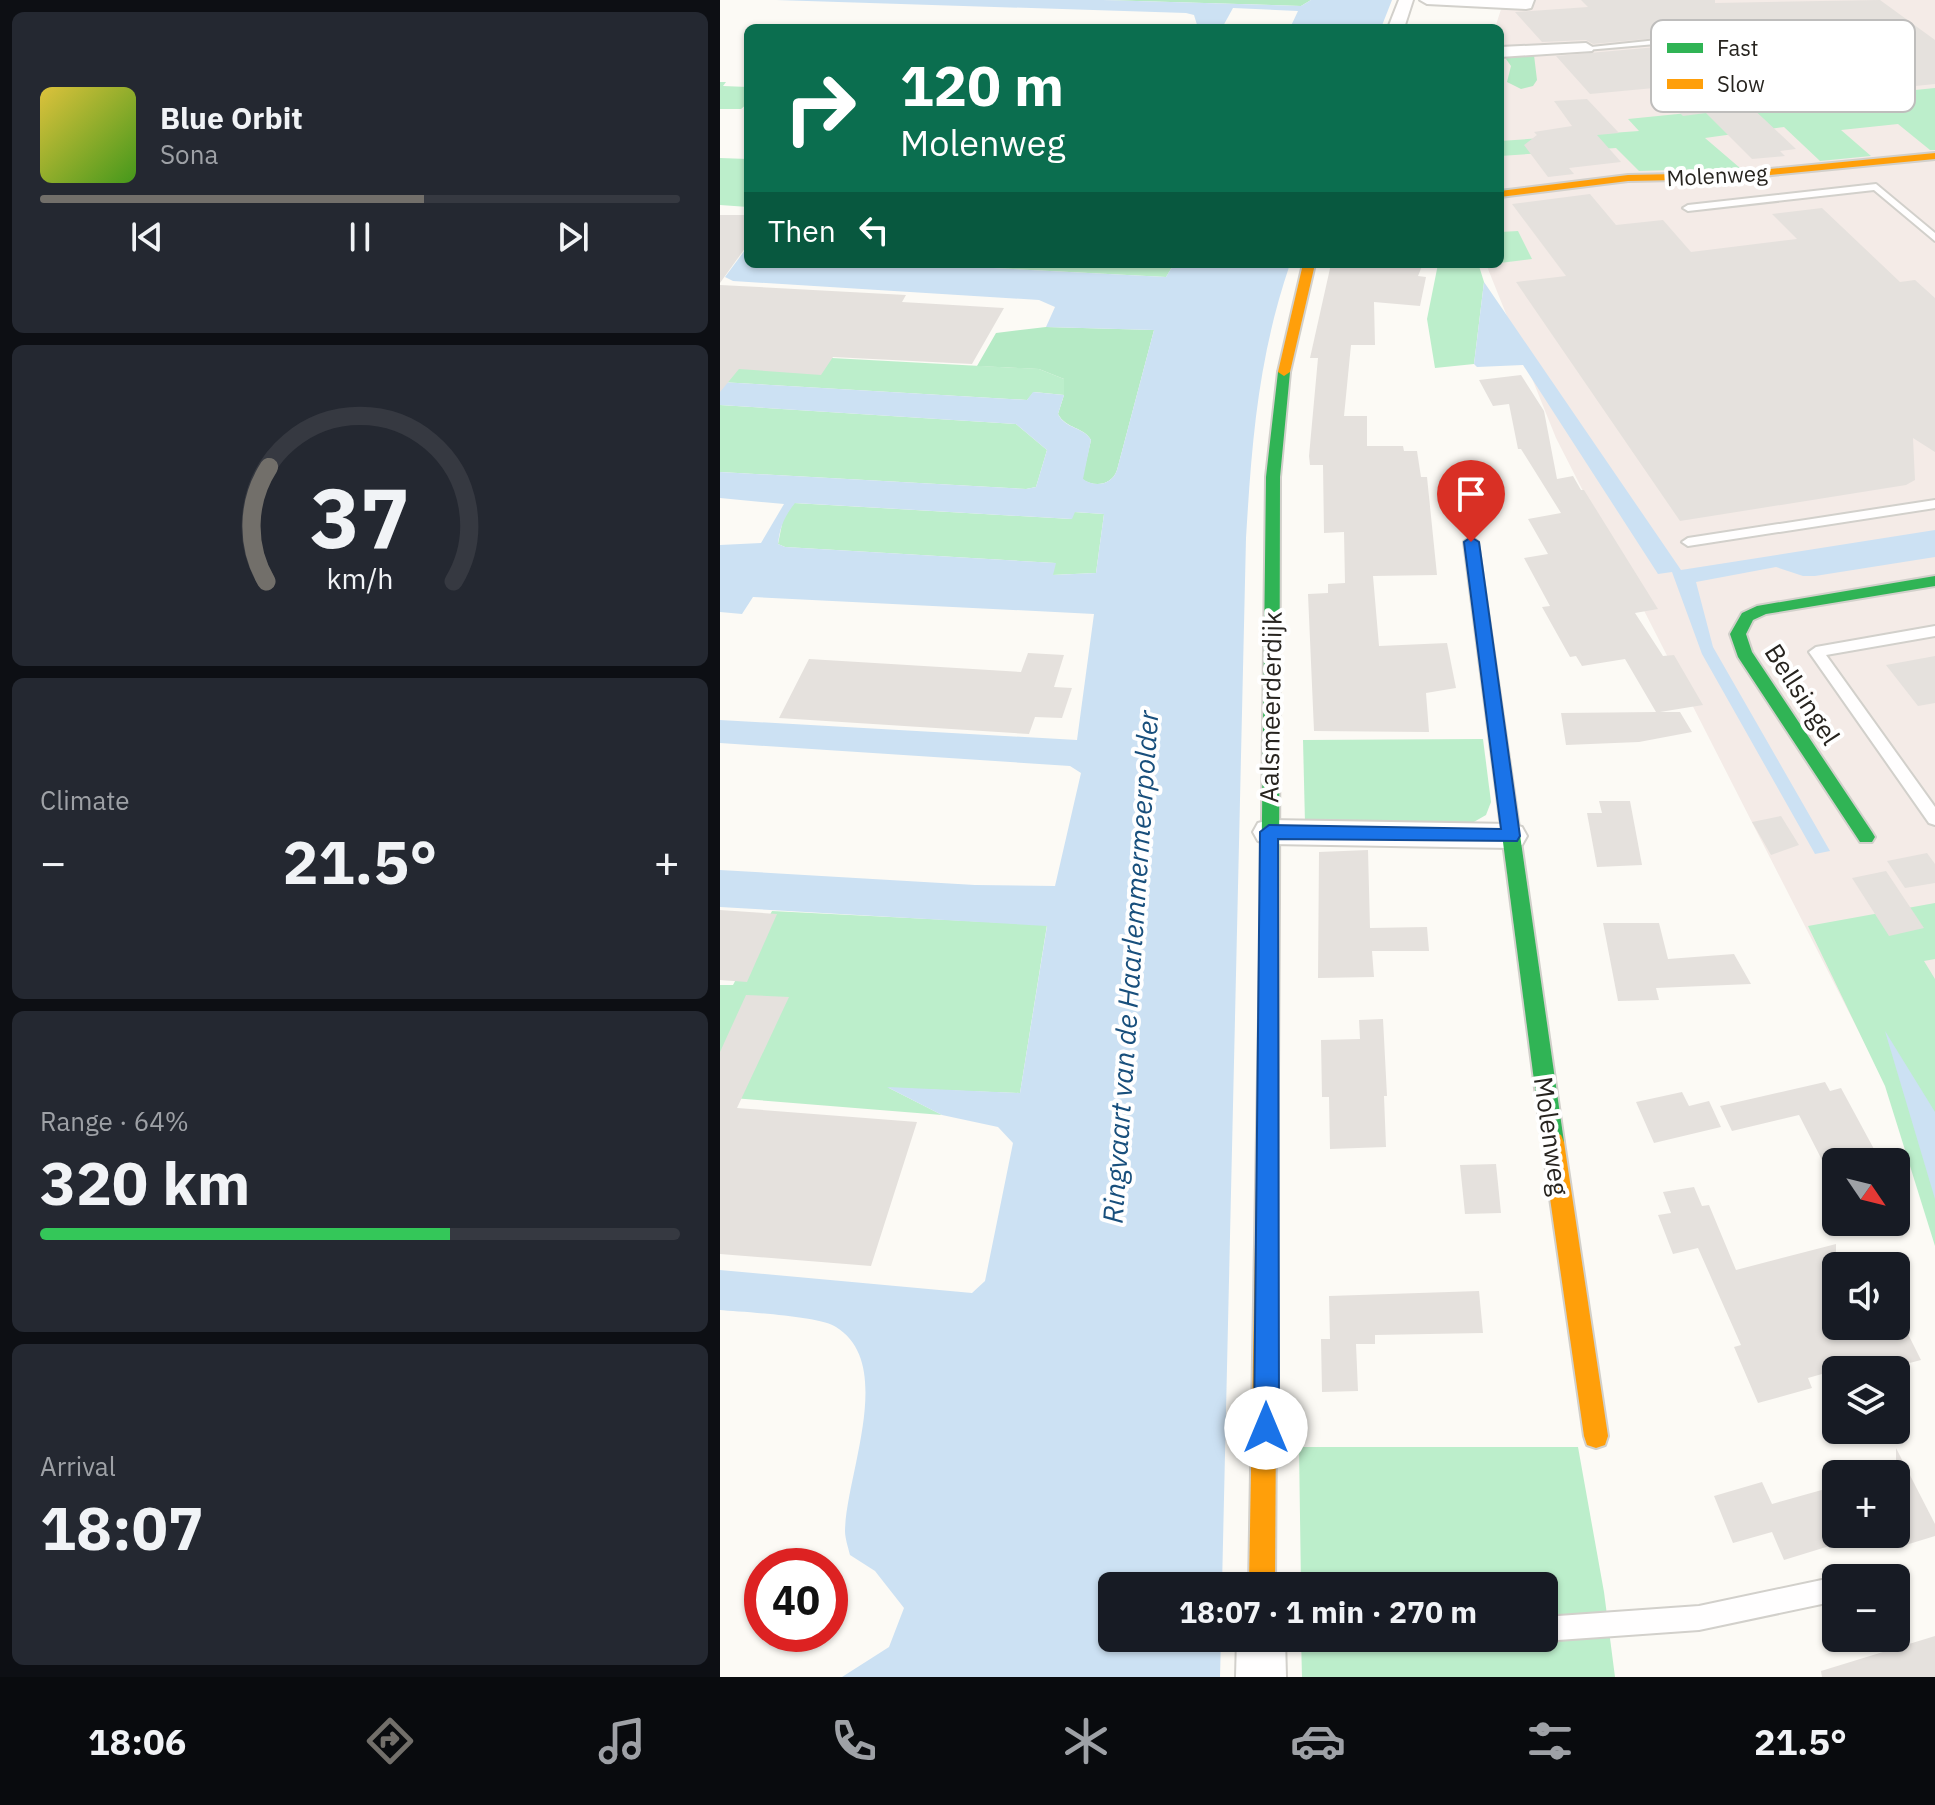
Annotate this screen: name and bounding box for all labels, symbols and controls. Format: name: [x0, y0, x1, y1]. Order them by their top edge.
legend: [1651, 20, 1915, 112]
text: Fast: [1717, 33, 1758, 62]
text: 120 m: [900, 49, 1064, 121]
icon: right: [768, 56, 872, 160]
text: Slow: [1717, 69, 1765, 98]
text: Blue Orbit: [160, 98, 303, 137]
text: Molenweg: [900, 119, 1065, 166]
text: Sona: [160, 137, 218, 171]
street label: Molenweg: [1666, 158, 1769, 192]
icon: left: [852, 208, 896, 252]
text: Then: [768, 211, 836, 250]
icon: previous: [125, 215, 169, 259]
icon: pause: [338, 215, 382, 259]
icon: next: [551, 215, 595, 259]
pin: [1437, 460, 1505, 542]
text: 37: [310, 462, 410, 570]
icon: arrive: [1449, 472, 1493, 516]
text: km/h: [326, 560, 394, 597]
street label: Aalsmeerderdijk: [1251, 611, 1289, 803]
street label: Bellsingel: [1758, 637, 1848, 751]
water label: Ringvaart van de Haarlemmermeerpolder: [1094, 709, 1166, 1225]
text: Climate: [40, 783, 130, 817]
text: 21.5°: [283, 822, 437, 901]
text: −: [40, 833, 66, 890]
text: +: [654, 833, 680, 890]
street label: Molenweg: [1527, 1074, 1577, 1198]
text: Range · 64%: [40, 1104, 189, 1138]
text: 320 km: [40, 1143, 250, 1222]
north arrow: [1822, 1148, 1910, 1236]
map controls: [1822, 1148, 1910, 1652]
button: sound: [1822, 1252, 1910, 1340]
button: layers: [1822, 1356, 1910, 1444]
position arrow: [1224, 1386, 1308, 1470]
text: Arrival: [40, 1449, 116, 1483]
button: +: [1822, 1460, 1910, 1548]
text: 18:07: [40, 1488, 204, 1567]
speed limit sign: 40: [744, 1548, 848, 1652]
button: −: [1822, 1564, 1910, 1652]
text: 18:07 · 1 min · 270 m: [1179, 1592, 1477, 1631]
icon: directions: [362, 1713, 418, 1769]
icon: music: [594, 1713, 650, 1769]
icon: phone: [826, 1713, 882, 1769]
icon: climate: [1058, 1713, 1114, 1769]
icon: car: [1290, 1713, 1346, 1769]
icon: filters: [1522, 1713, 1578, 1769]
text: 18:06: [88, 1718, 186, 1765]
text: 21.5°: [1754, 1718, 1847, 1765]

